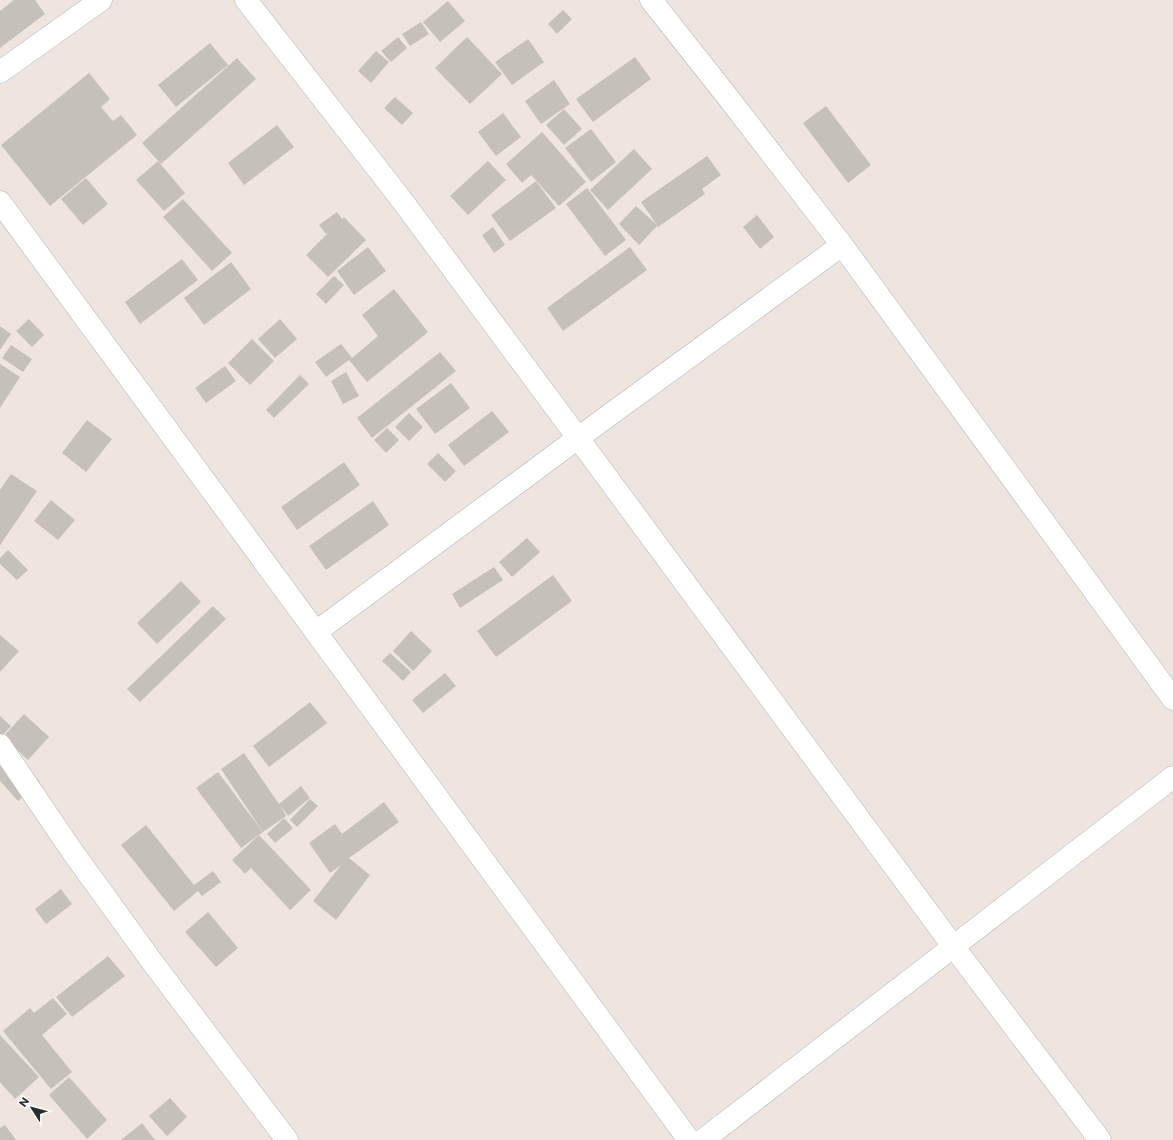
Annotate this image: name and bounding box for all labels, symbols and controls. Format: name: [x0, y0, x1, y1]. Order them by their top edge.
north arrow: [12, 1088, 52, 1128]
text: N: [16, 1094, 32, 1110]

